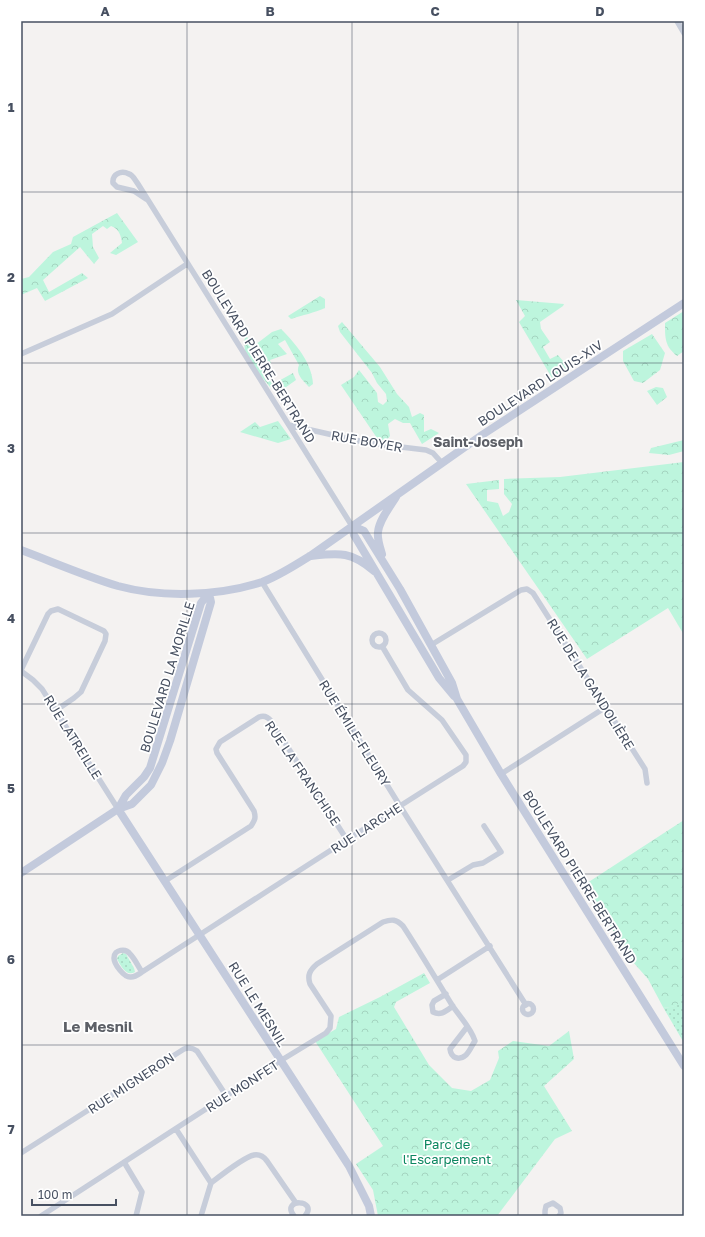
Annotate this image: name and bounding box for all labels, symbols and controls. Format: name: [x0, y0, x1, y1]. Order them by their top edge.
text: A: [100, 3, 110, 19]
text: B: [265, 3, 275, 19]
text: C: [430, 3, 440, 19]
text: D: [595, 3, 605, 19]
text: 1: [8, 99, 15, 115]
street label: BOULEVARD PIERRE-BERTRAND: [199, 266, 319, 446]
text: 2: [7, 269, 15, 285]
street label: BOULEVARD LOUIS-XIV: [475, 337, 606, 429]
street label: RUE BOYER: [330, 427, 404, 455]
district label: Saint-Joseph: [433, 433, 523, 450]
text: 3: [7, 440, 15, 456]
street label: BOULEVARD LA MORILLE: [136, 600, 198, 754]
text: 4: [7, 610, 15, 626]
street label: RUE DE LA GANDOLIÈRE: [544, 615, 638, 753]
street label: RUE ÉMILE-FLEURY: [316, 677, 395, 790]
street label: RUE LATREILLE: [41, 692, 105, 782]
street label: RUE LA FRANCHISE: [262, 717, 344, 829]
text: 5: [7, 780, 15, 796]
street label: BOULEVARD PIERRE-BERTRAND: [520, 787, 640, 967]
street label: RUE LARCHE: [328, 799, 405, 857]
text: 6: [7, 951, 15, 967]
street label: RUE LE MESNIL: [226, 959, 291, 1050]
district label: Le Mesnil: [63, 1017, 133, 1035]
street label: RUE MIGNERON: [85, 1049, 177, 1117]
street label: RUE MONFET: [202, 1056, 282, 1116]
text: 7: [7, 1121, 15, 1137]
park label: Parc de l'Escarpement: [403, 1136, 491, 1167]
scale bar: [32, 1181, 116, 1207]
text: 100 m: [38, 1187, 72, 1202]

